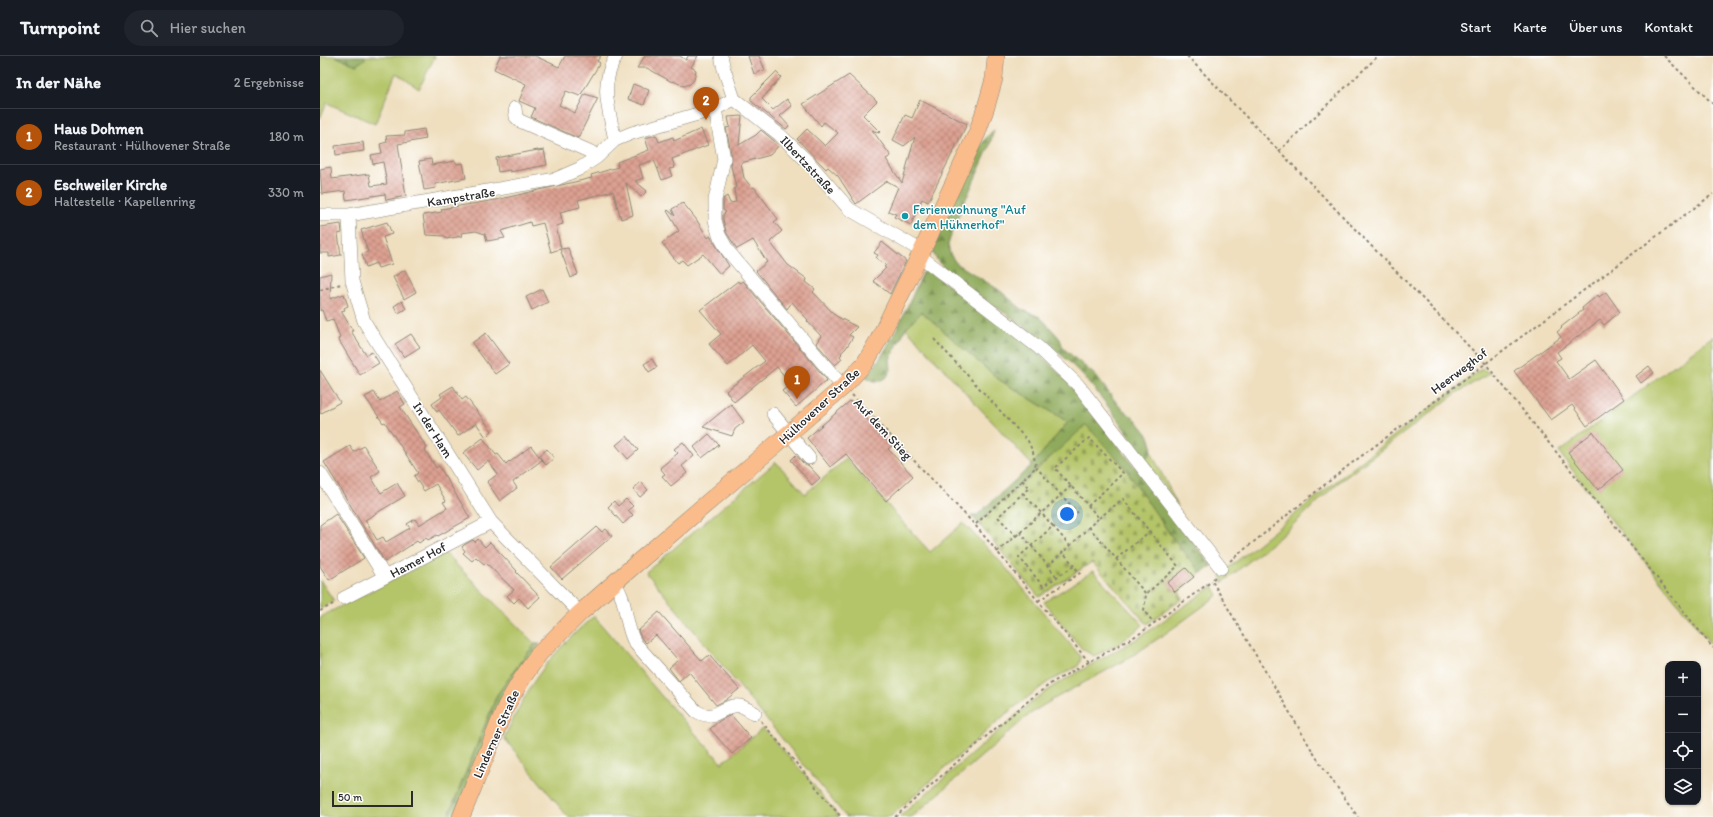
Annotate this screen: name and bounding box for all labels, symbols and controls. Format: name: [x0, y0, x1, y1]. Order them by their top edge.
search box: [124, 10, 404, 46]
text: Turnpoint: [20, 16, 100, 39]
icon: search: [138, 17, 160, 39]
text: Hier suchen: [170, 19, 246, 37]
text: Start: [1460, 19, 1491, 36]
text: Karte: [1513, 19, 1547, 36]
text: Über uns: [1569, 19, 1622, 36]
text: Kontakt: [1644, 19, 1693, 36]
text: In der Nähe: [16, 72, 101, 92]
text: 2 Ergebnisse: [234, 75, 304, 90]
pin: 2: [693, 87, 719, 120]
text: Haus Dohmen: [54, 120, 143, 138]
text: 1: [26, 129, 32, 144]
text: 180 m: [269, 129, 304, 144]
street label: Ilbertzstraße: [777, 133, 839, 197]
text: Restaurant · Hülhovener Straße: [54, 138, 230, 153]
text: Eschweiler Kirche: [54, 176, 167, 194]
street label: Kampstraße: [426, 184, 496, 210]
text: 2: [26, 185, 32, 200]
text: 330 m: [268, 185, 304, 200]
text: Haltestelle · Kapellenring: [54, 194, 195, 209]
place label: Ferienwohnung "Auf dem Hühnerhof": [913, 202, 1026, 232]
marker: Ferienwohnung "Auf dem Hühnerhof": [900, 211, 910, 221]
street label: Heerweghof: [1428, 345, 1490, 397]
street label: Hülhovener Straße: [775, 365, 863, 447]
pin: 1: [784, 366, 810, 399]
street label: Auf dem Stieg: [851, 395, 916, 463]
street label: In der Ham: [410, 399, 456, 461]
your location: [1057, 504, 1077, 524]
street label: Hamer Hof: [387, 539, 449, 581]
map controls: [1665, 661, 1701, 805]
button: +: [1665, 661, 1701, 697]
street label: Linderner Straße: [470, 687, 522, 781]
button: −: [1665, 697, 1701, 733]
button: locate: [1665, 733, 1701, 769]
button: layers: [1665, 769, 1701, 805]
scale bar: [332, 789, 413, 808]
text: 50 m: [338, 791, 362, 804]

